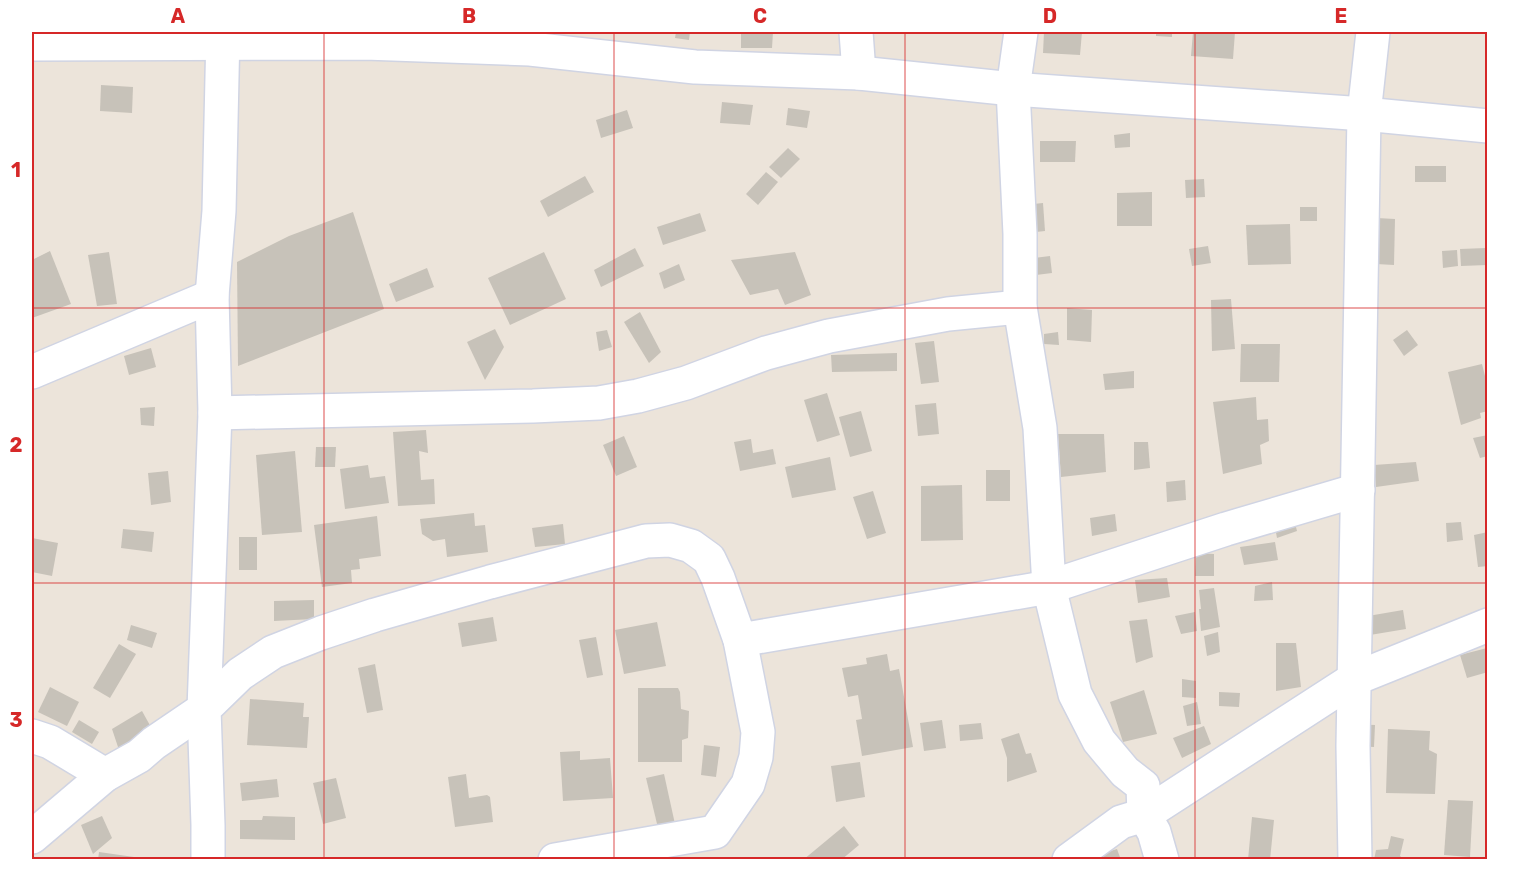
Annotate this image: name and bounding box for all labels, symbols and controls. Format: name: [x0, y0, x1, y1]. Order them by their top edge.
text: A: [171, 4, 186, 28]
text: B: [462, 4, 476, 28]
text: C: [753, 4, 767, 28]
text: D: [1043, 4, 1057, 28]
text: E: [1335, 4, 1347, 28]
text: 1: [11, 158, 21, 182]
text: 2: [10, 433, 23, 457]
text: 3: [9, 708, 23, 732]

